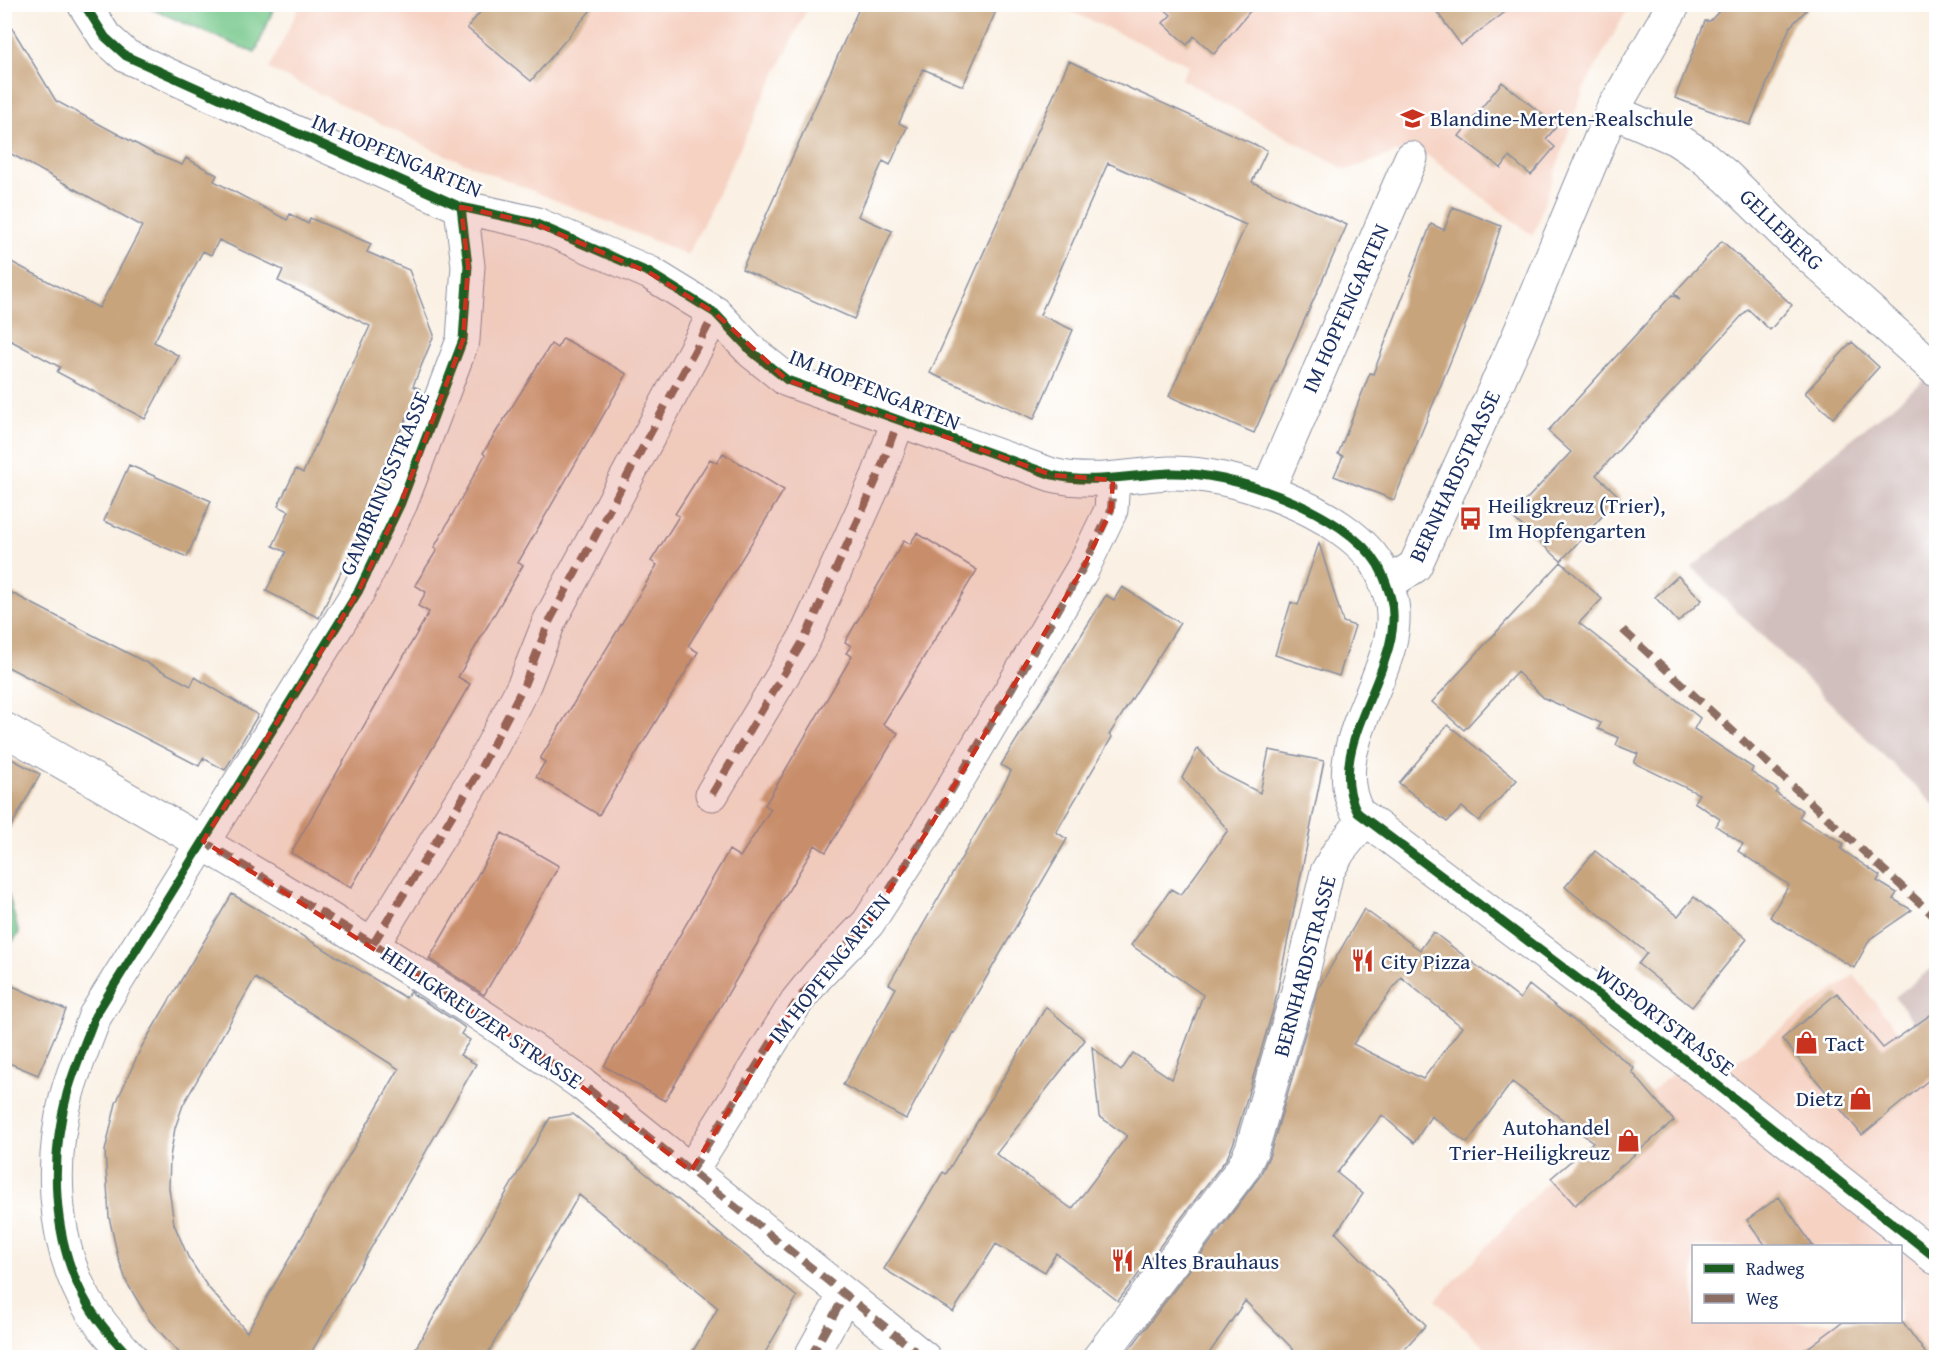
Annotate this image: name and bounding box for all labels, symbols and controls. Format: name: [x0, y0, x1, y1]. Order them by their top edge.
place label: Blandine-Merten-Realschule: [1430, 102, 1693, 134]
street label: IM HOPFENGARTEN: [307, 105, 487, 205]
school or university icon: Blandine-Merten-Realschule: [1399, 105, 1425, 131]
street label: GELLEBERG: [1733, 181, 1831, 277]
street label: IM HOPFENGARTEN: [1293, 218, 1397, 398]
street label: IM HOPFENGARTEN: [785, 340, 965, 438]
street label: BERNHARDSTRASSE: [1400, 385, 1508, 567]
street label: GAMBRINUSSTRASSE: [331, 386, 437, 580]
place label: Heiligkreuz (Trier), Im Hopfengarten: [1488, 489, 1665, 546]
bus stop icon: Heiligkreuz (Trier), Im Hopfengarten: [1457, 505, 1483, 531]
street label: BERNHARDSTRASSE: [1264, 872, 1344, 1060]
street label: IM HOPFENGARTEN: [760, 886, 898, 1050]
street label: HEILIGKREUZER STRASSE: [375, 938, 589, 1096]
place label: City Pizza: [1381, 945, 1471, 977]
restaurant icon: City Pizza: [1350, 948, 1376, 974]
street label: WISPORTSTRASSE: [1588, 957, 1742, 1083]
place label: Tact: [1825, 1027, 1865, 1059]
shop icon: Tact: [1794, 1030, 1820, 1056]
place label: Dietz: [1796, 1082, 1843, 1114]
shop icon: Dietz: [1848, 1085, 1874, 1111]
place label: Autohandel Trier-Heiligkreuz: [1449, 1111, 1610, 1168]
shop icon: Autohandel Trier-Heiligkreuz: [1615, 1127, 1641, 1153]
place label: Altes Brauhaus: [1141, 1245, 1279, 1277]
legend: [1692, 1245, 1902, 1323]
restaurant icon: Altes Brauhaus: [1110, 1248, 1136, 1274]
text: Radweg: [1746, 1255, 1804, 1282]
text: Weg: [1746, 1285, 1778, 1312]

